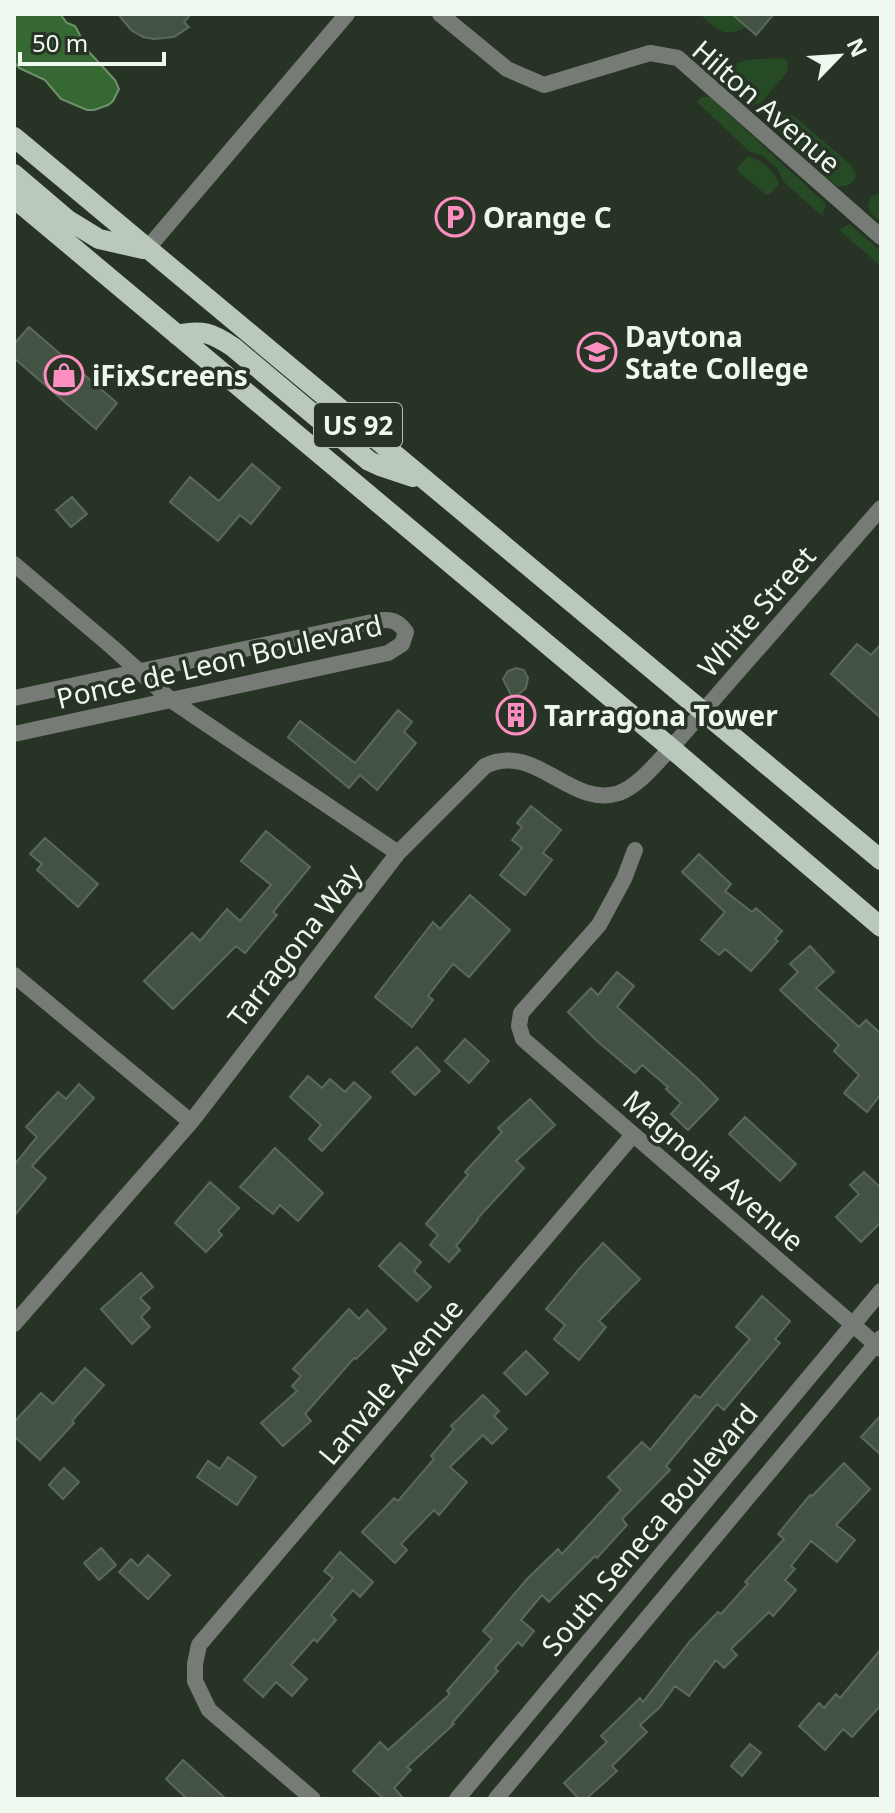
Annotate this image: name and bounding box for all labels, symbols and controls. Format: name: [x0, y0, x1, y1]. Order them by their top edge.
scale bar: [20, 16, 164, 66]
north arrow: [799, 16, 879, 96]
text: 50 m: [32, 26, 88, 59]
street label: Hilton Avenue: [685, 31, 849, 181]
text: N: [841, 33, 875, 62]
parking icon: Orange C: [434, 196, 476, 238]
place label: Orange C: [483, 198, 612, 236]
place label: Daytona State College: [625, 317, 809, 387]
school or university icon: Daytona State College: [576, 331, 618, 373]
shop icon: iFixScreens: [43, 354, 85, 396]
place label: iFixScreens: [92, 356, 248, 394]
road number: US 92: [314, 403, 402, 447]
street label: White Street: [689, 537, 823, 685]
street label: Ponce de Leon Boulevard: [52, 605, 386, 717]
building icon: Tarragona Tower: [495, 694, 537, 736]
place label: Tarragona Tower: [544, 696, 778, 734]
street label: Tarragona Way: [218, 855, 370, 1034]
street label: Magnolia Avenue: [615, 1081, 813, 1259]
street label: Lanvale Avenue: [309, 1290, 471, 1472]
street label: South Seneca Boulevard: [532, 1395, 766, 1663]

